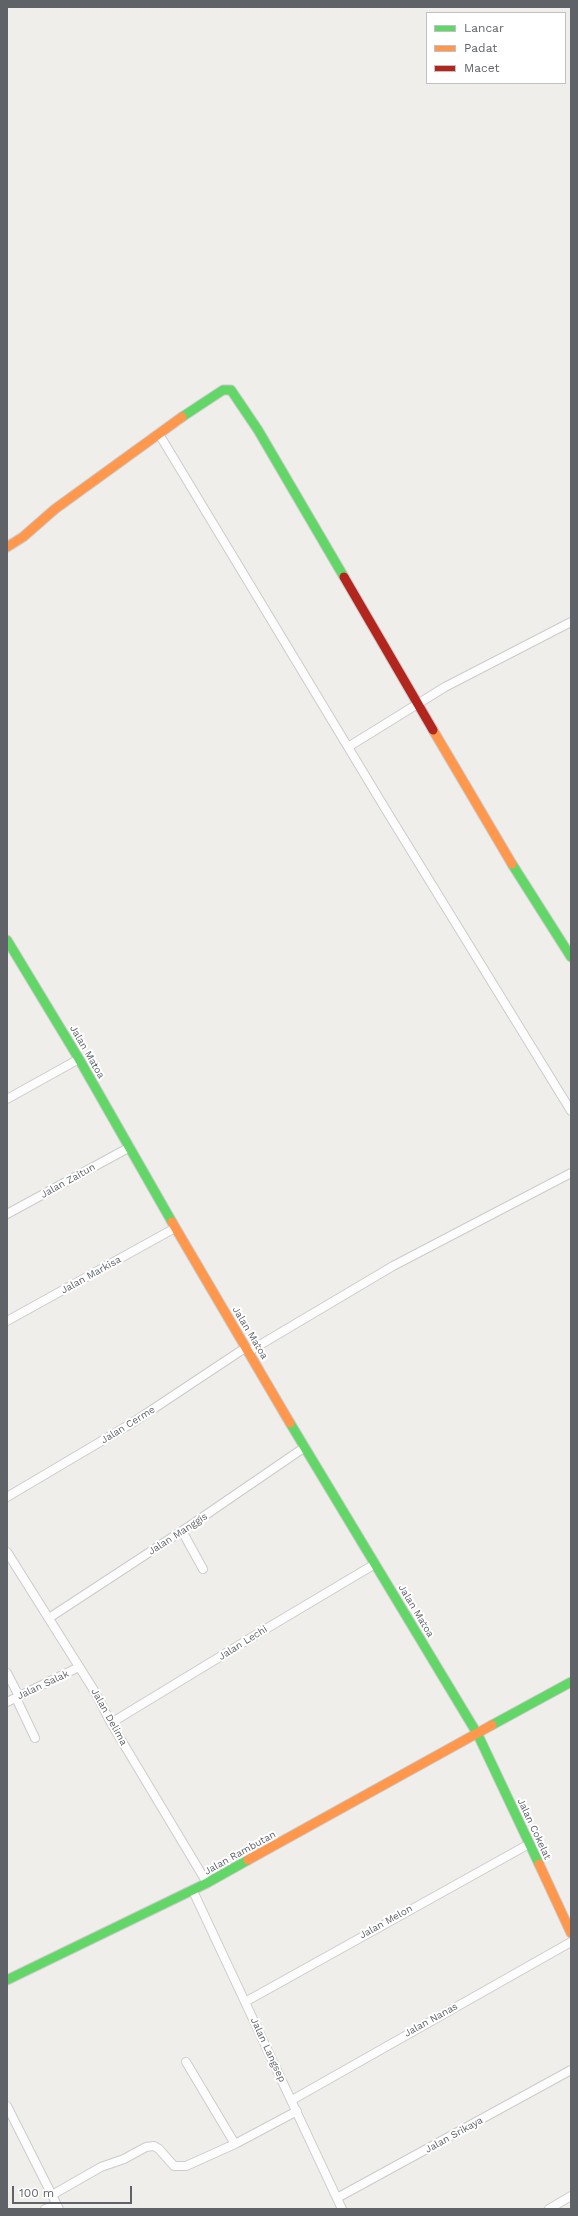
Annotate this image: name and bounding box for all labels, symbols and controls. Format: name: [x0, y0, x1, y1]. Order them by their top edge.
legend: [426, 12, 566, 84]
text: Lancar: [464, 21, 504, 35]
text: Padat: [464, 41, 497, 55]
text: Macet: [464, 61, 499, 75]
street label: Jalan Matoa: [67, 1023, 107, 1081]
street label: Jalan Zaitun: [39, 1161, 97, 1201]
street label: Jalan Markisa: [59, 1254, 123, 1296]
street label: Jalan Matoa: [230, 1305, 270, 1361]
street label: Jalan Cerme: [99, 1404, 157, 1446]
street label: Jalan Manggis: [146, 1510, 210, 1558]
street label: Jalan Matoa: [396, 1583, 436, 1639]
street label: Jalan Lechi: [216, 1623, 270, 1663]
street label: Jalan Salak: [15, 1668, 71, 1702]
street label: Jalan Delima: [88, 1686, 130, 1748]
street label: Jalan Cokelat: [515, 1796, 553, 1862]
street label: Jalan Rambutan: [202, 1828, 278, 1878]
street label: Jalan Melon: [357, 1902, 415, 1942]
street label: Jalan Nanas: [402, 2000, 460, 2040]
street label: Jalan Langsep: [248, 2016, 288, 2084]
street label: Jalan Srikaya: [423, 2114, 485, 2156]
scale bar: [14, 2178, 134, 2204]
text: 100 m: [19, 2186, 54, 2200]

